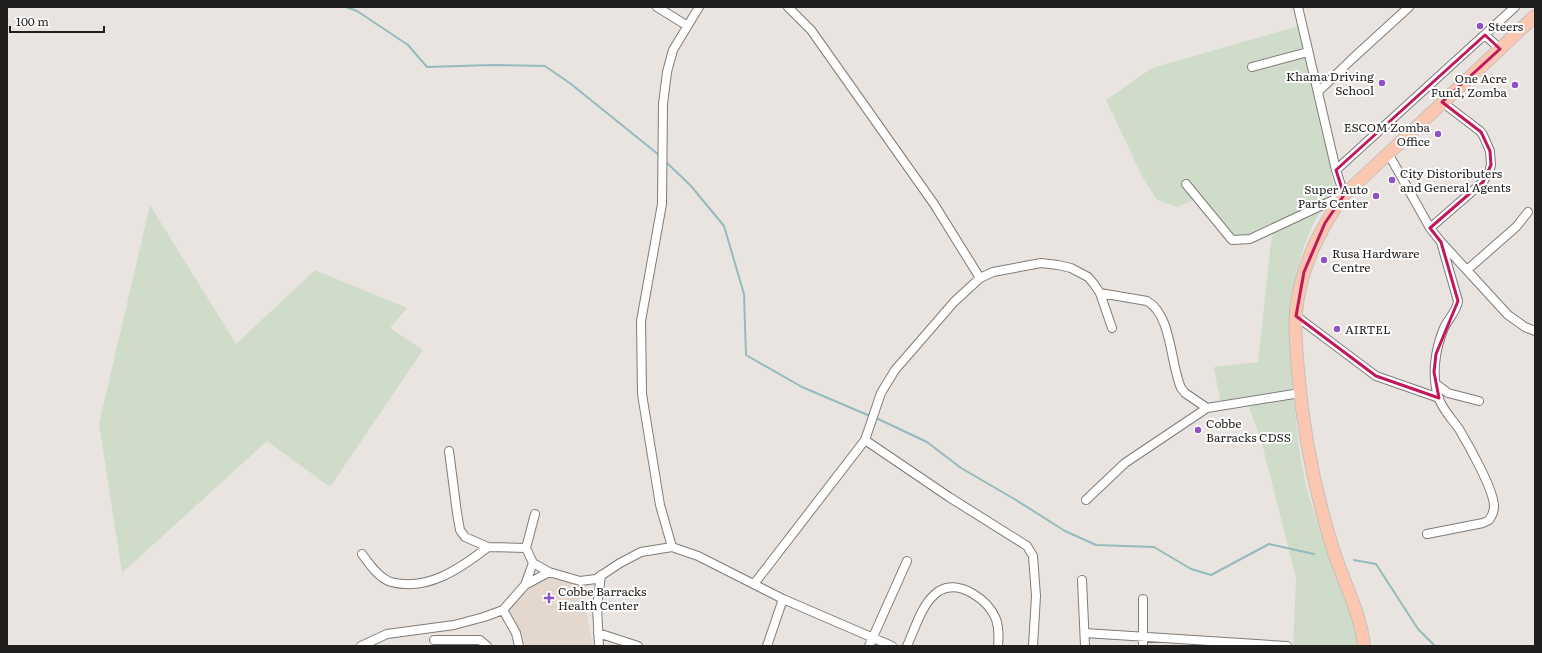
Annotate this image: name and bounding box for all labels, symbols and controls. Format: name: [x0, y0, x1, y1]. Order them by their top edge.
scale bar: [10, 8, 104, 34]
text: 100 m: [16, 12, 49, 30]
place label: Steers: [1488, 17, 1524, 35]
marker: Steers: [1475, 21, 1485, 31]
place label: Khama Driving School: [1286, 67, 1374, 99]
place label: One Acre Fund, Zomba: [1431, 69, 1508, 101]
marker: Khama Driving School: [1377, 78, 1387, 88]
marker: One Acre Fund, Zomba: [1510, 80, 1520, 90]
place label: ESCOM Zomba Office: [1344, 118, 1431, 150]
marker: ESCOM Zomba Office: [1433, 129, 1443, 139]
place label: City Distoributers and General Agents: [1400, 164, 1511, 196]
marker: City Distoributers and General Agents: [1387, 175, 1397, 185]
place label: Super Auto Parts Center: [1298, 180, 1368, 212]
marker: Super Auto Parts Center: [1371, 191, 1381, 201]
place label: Rusa Hardware Centre: [1332, 244, 1420, 276]
marker: Rusa Hardware Centre: [1319, 255, 1329, 265]
place label: AIRTEL: [1345, 320, 1391, 338]
marker: AIRTEL: [1332, 324, 1342, 334]
place label: Cobbe Barracks CDSS: [1206, 414, 1291, 446]
marker: Cobbe Barracks CDSS: [1193, 425, 1203, 435]
place label: Cobbe Barracks Health Center: [558, 582, 647, 614]
marker: Cobbe Barracks Health Center: [543, 592, 555, 604]

